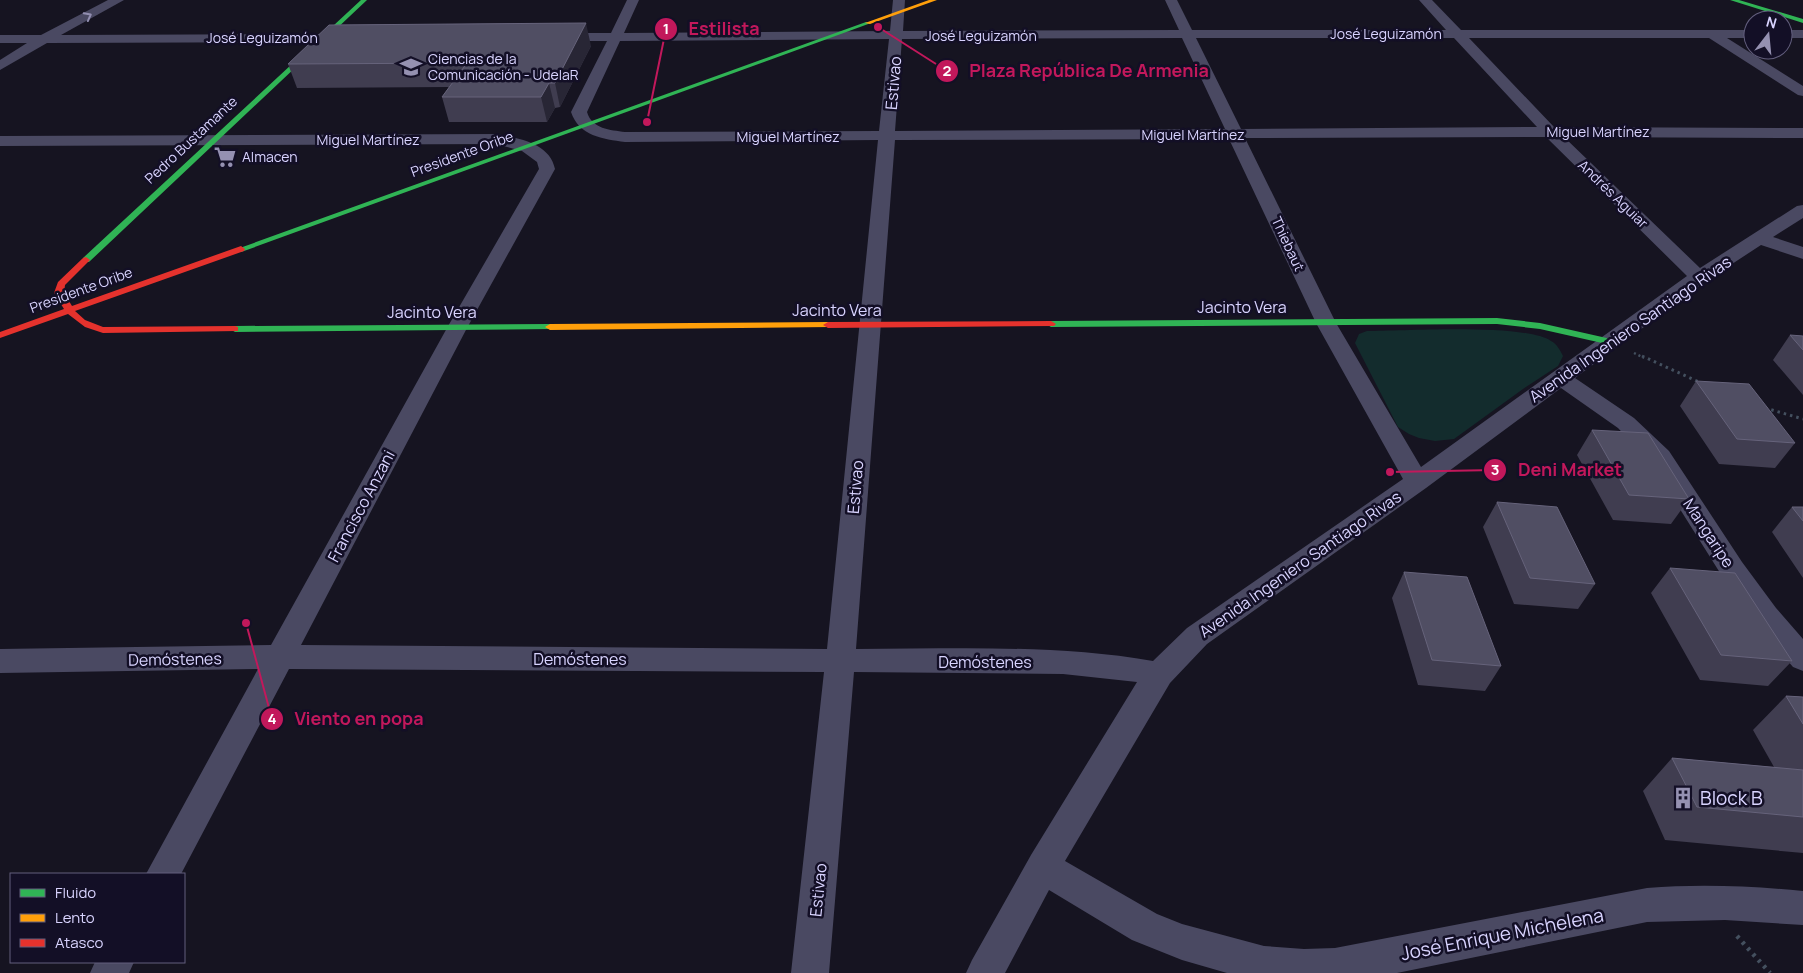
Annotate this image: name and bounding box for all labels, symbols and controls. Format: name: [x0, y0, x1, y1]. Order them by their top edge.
north arrow: [1743, 10, 1793, 60]
one-way arrow: [83, 12, 92, 22]
text: N: [1764, 12, 1779, 33]
callout: Estilista: [654, 13, 770, 46]
text: Estilista: [688, 16, 760, 40]
text: 1: [663, 18, 669, 39]
street label: José Leguizamón: [1330, 24, 1442, 43]
street label: José Leguizamón: [925, 26, 1037, 45]
street label: José Leguizamón: [206, 28, 318, 47]
place label: Ciencias de la Comunicación - UdelaR: [428, 49, 579, 84]
school or university icon: Ciencias de la Comunicación - UdelaR: [398, 54, 424, 80]
callout: Plaza República De Armenia: [934, 54, 1219, 87]
street label: Estivao: [880, 55, 906, 111]
text: Plaza República De Armenia: [969, 58, 1209, 82]
text: 2: [943, 60, 952, 81]
street label: Pedro Bustamante: [140, 92, 241, 187]
street label: Miguel Martínez: [1546, 122, 1650, 141]
street label: Miguel Martínez: [1141, 125, 1245, 144]
street label: Presidente Oribe: [408, 126, 516, 181]
street label: Miguel Martínez: [736, 127, 840, 146]
street label: Miguel Martínez: [316, 130, 420, 149]
supermarket icon: Almacen: [212, 144, 238, 170]
place label: Almacen: [242, 147, 298, 166]
street label: Andrés Aguiar: [1574, 155, 1652, 232]
street label: Thiebaut: [1268, 213, 1310, 274]
street label: Avenida Ingeniero Santiago Rivas: [1525, 251, 1735, 407]
street label: Presidente Oribe: [27, 262, 135, 317]
street label: Jacinto Vera: [1197, 296, 1287, 318]
street label: Jacinto Vera: [792, 299, 882, 321]
street label: Jacinto Vera: [387, 301, 477, 323]
street label: Francisco Anzani: [322, 446, 400, 566]
callout: Deni Market: [1482, 453, 1632, 486]
text: Deni Market: [1518, 457, 1622, 481]
street label: Estivao: [842, 459, 868, 515]
text: 3: [1491, 459, 1499, 480]
street label: Avenida Ingeniero Santiago Rivas: [1195, 486, 1405, 642]
street label: Mangaripe: [1678, 494, 1740, 572]
street label: Demóstenes: [128, 647, 222, 671]
street label: Demóstenes: [533, 648, 627, 670]
street label: Demóstenes: [938, 651, 1032, 673]
callout: Viento en popa: [259, 702, 433, 735]
text: Viento en popa: [294, 706, 424, 730]
text: 4: [267, 708, 277, 729]
building icon: Block B: [1670, 785, 1696, 811]
place label: Block B: [1700, 785, 1763, 811]
street label: Estivao: [804, 862, 832, 918]
legend: [10, 873, 185, 963]
text: Fluido: [55, 882, 96, 903]
street label: José Enrique Michelena: [1398, 902, 1606, 966]
text: Lento: [55, 907, 95, 928]
text: Atasco: [55, 932, 103, 953]

